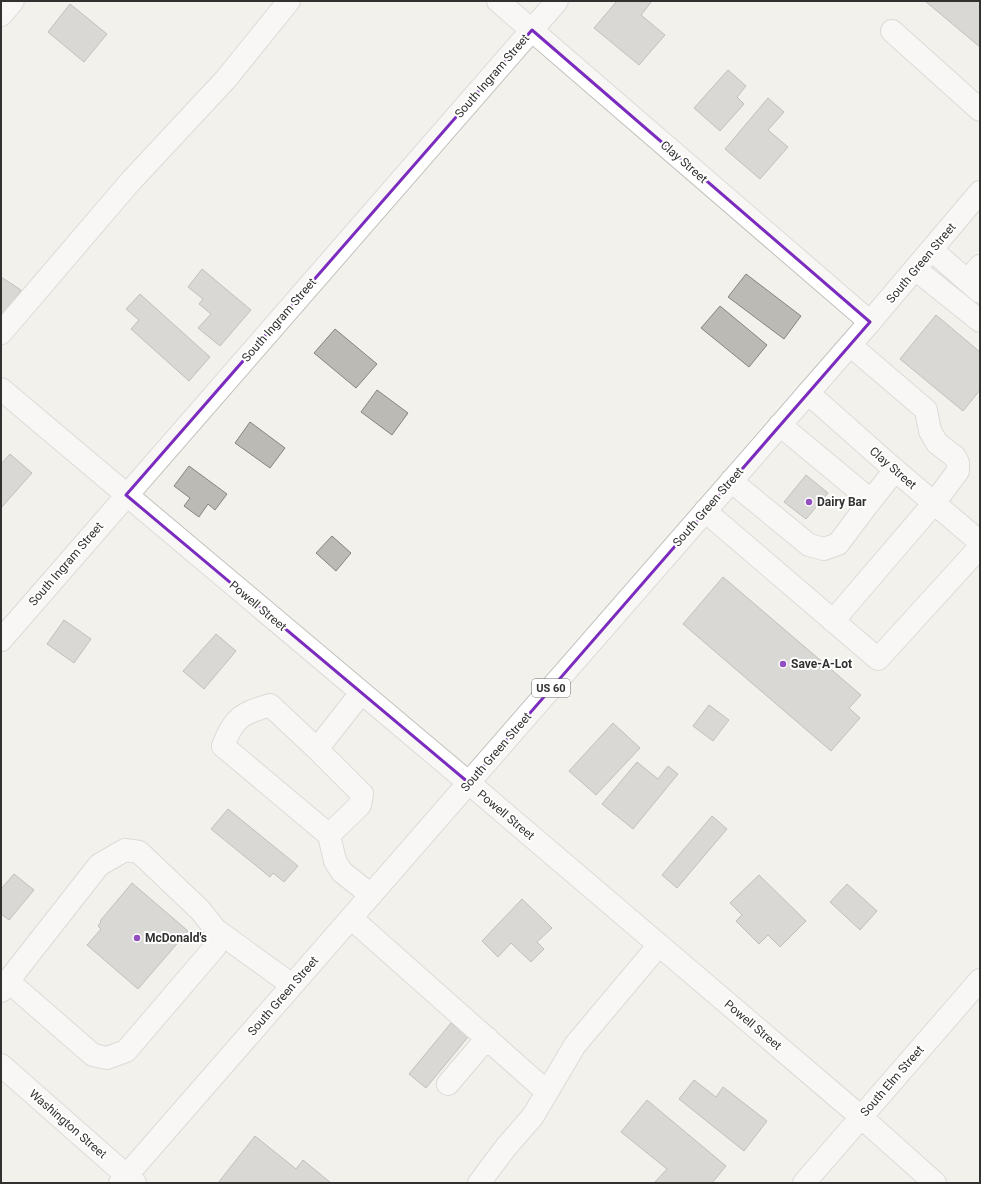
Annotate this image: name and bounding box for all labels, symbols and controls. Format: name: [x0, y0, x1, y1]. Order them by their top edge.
street label: South Ingram Street: [452, 31, 532, 121]
street label: Clay Street: [658, 138, 710, 186]
street label: South Green Street: [883, 220, 959, 306]
street label: South Ingram Street: [239, 275, 319, 365]
street label: Clay Street: [867, 444, 919, 492]
street label: South Green Street: [670, 465, 746, 549]
place label: Dairy Bar: [817, 495, 867, 509]
marker: Dairy Bar: [804, 497, 814, 507]
street label: South Ingram Street: [26, 519, 106, 609]
street label: Powell Street: [227, 578, 289, 634]
place label: Save-A-Lot: [791, 657, 852, 671]
marker: Save-A-Lot: [778, 659, 788, 669]
road number: US 60: [532, 679, 570, 697]
street label: South Green Street: [458, 710, 534, 794]
street label: Powell Street: [475, 787, 537, 843]
place label: McDonald's: [145, 931, 207, 945]
marker: McDonald's: [132, 933, 142, 943]
street label: South Green Street: [245, 954, 321, 1038]
street label: Powell Street: [722, 997, 784, 1053]
street label: South Elm Street: [858, 1043, 927, 1119]
street label: Washington Street: [26, 1087, 110, 1161]

